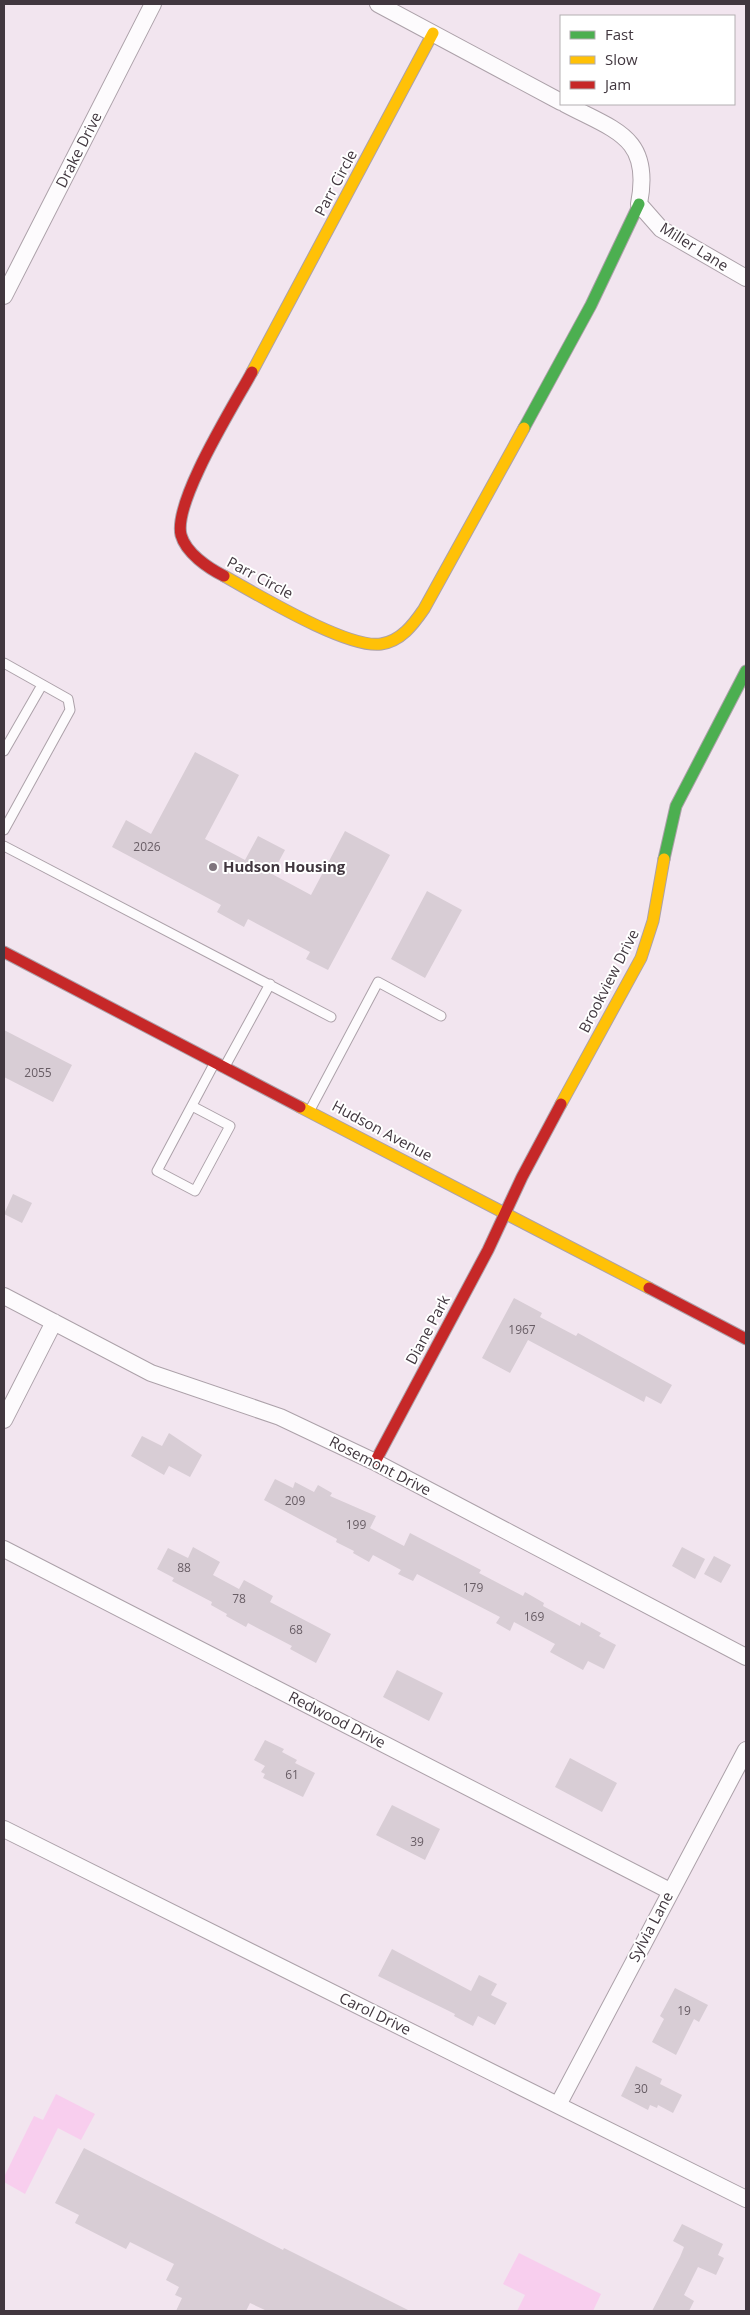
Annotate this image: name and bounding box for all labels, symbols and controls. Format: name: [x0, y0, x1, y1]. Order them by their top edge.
legend: [560, 15, 735, 105]
text: Fast: [605, 24, 634, 44]
text: Slow: [605, 49, 638, 69]
text: Jam: [603, 74, 631, 94]
street label: Drake Drive: [51, 108, 106, 191]
street label: Parr Circle: [309, 146, 361, 219]
street label: Miller Lane: [657, 217, 733, 275]
street label: Parr Circle: [224, 551, 297, 603]
house number: 2026: [133, 838, 161, 855]
place label: Hudson Housing: [223, 856, 346, 876]
marker: Hudson Housing: [207, 861, 219, 873]
street label: Brookview Drive: [573, 925, 643, 1036]
house number: 2055: [24, 1064, 52, 1081]
street label: Hudson Avenue: [329, 1095, 436, 1165]
street label: Diane Park: [400, 1291, 454, 1368]
house number: 1967: [508, 1321, 536, 1338]
street label: Rosemont Drive: [326, 1431, 435, 1499]
house number: 209: [285, 1492, 305, 1509]
house number: 199: [346, 1516, 366, 1533]
house number: 88: [177, 1559, 191, 1576]
house number: 179: [463, 1579, 483, 1596]
house number: 78: [232, 1590, 246, 1607]
house number: 169: [524, 1608, 544, 1625]
house number: 68: [289, 1621, 303, 1638]
street label: Redwood Drive: [286, 1686, 389, 1752]
house number: 61: [285, 1766, 299, 1783]
house number: 39: [410, 1833, 424, 1850]
street label: Sylvia Lane: [623, 1888, 677, 1965]
street label: Carol Drive: [336, 1987, 415, 2039]
house number: 19: [677, 2002, 691, 2019]
house number: 30: [634, 2080, 648, 2097]

